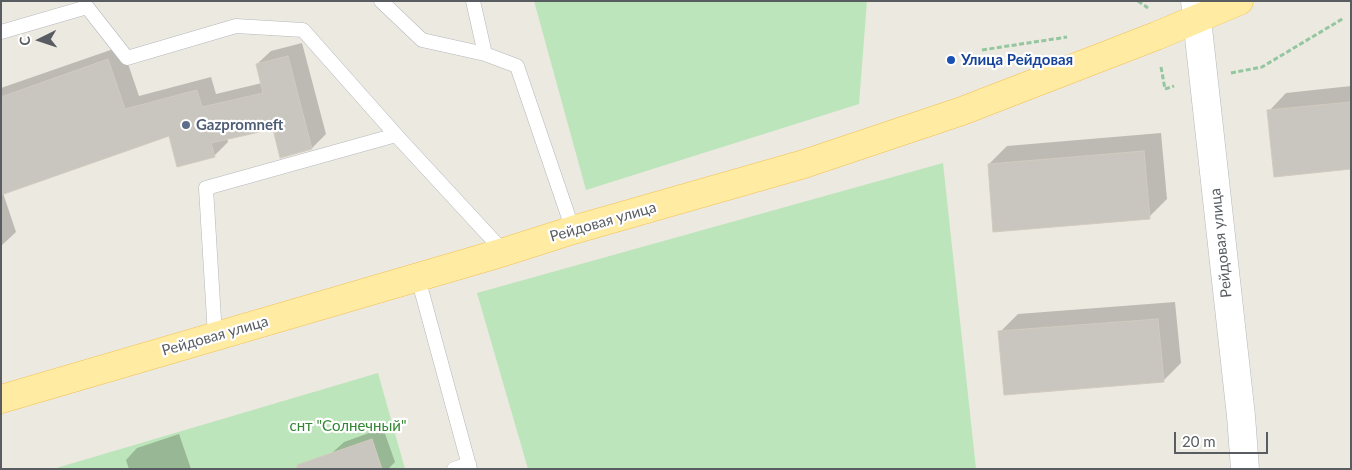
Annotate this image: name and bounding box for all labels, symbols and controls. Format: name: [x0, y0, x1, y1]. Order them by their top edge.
north arrow: [15, 15, 65, 65]
text: С: [16, 36, 33, 46]
place label: Улица Рейдовая: [961, 51, 1073, 69]
marker: Улица Рейдовая: [945, 54, 957, 66]
place label: Gazpromneft: [196, 116, 283, 134]
marker: Gazpromneft: [180, 119, 192, 131]
street label: Рейдовая улица: [1206, 187, 1236, 299]
street label: Рейдовая улица: [548, 198, 658, 246]
street label: Рейдовая улица: [160, 312, 270, 360]
park label: снт "Солнечный": [289, 417, 407, 435]
scale bar: [1177, 422, 1271, 454]
text: 20 m: [1182, 432, 1216, 450]

